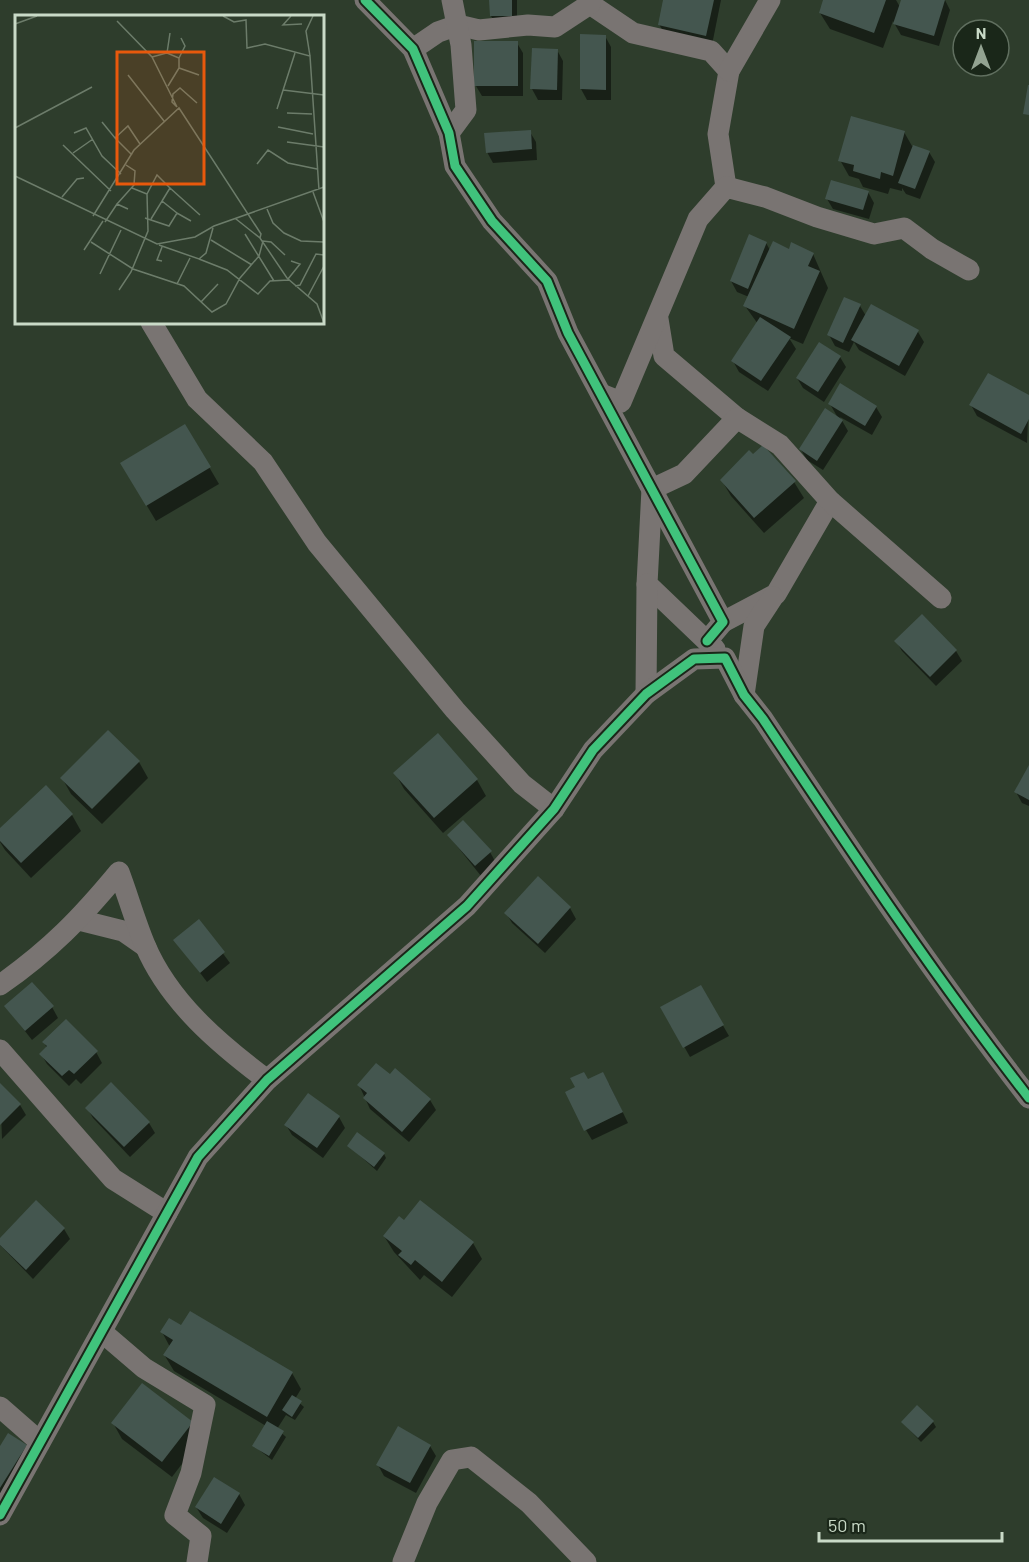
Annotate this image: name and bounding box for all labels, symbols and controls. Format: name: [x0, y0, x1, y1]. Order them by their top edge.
inset map: [15, 15, 324, 324]
north arrow: [951, 18, 1011, 78]
text: N: [976, 23, 986, 42]
scale bar: [819, 1505, 1002, 1543]
text: 50 m: [828, 1514, 866, 1536]

